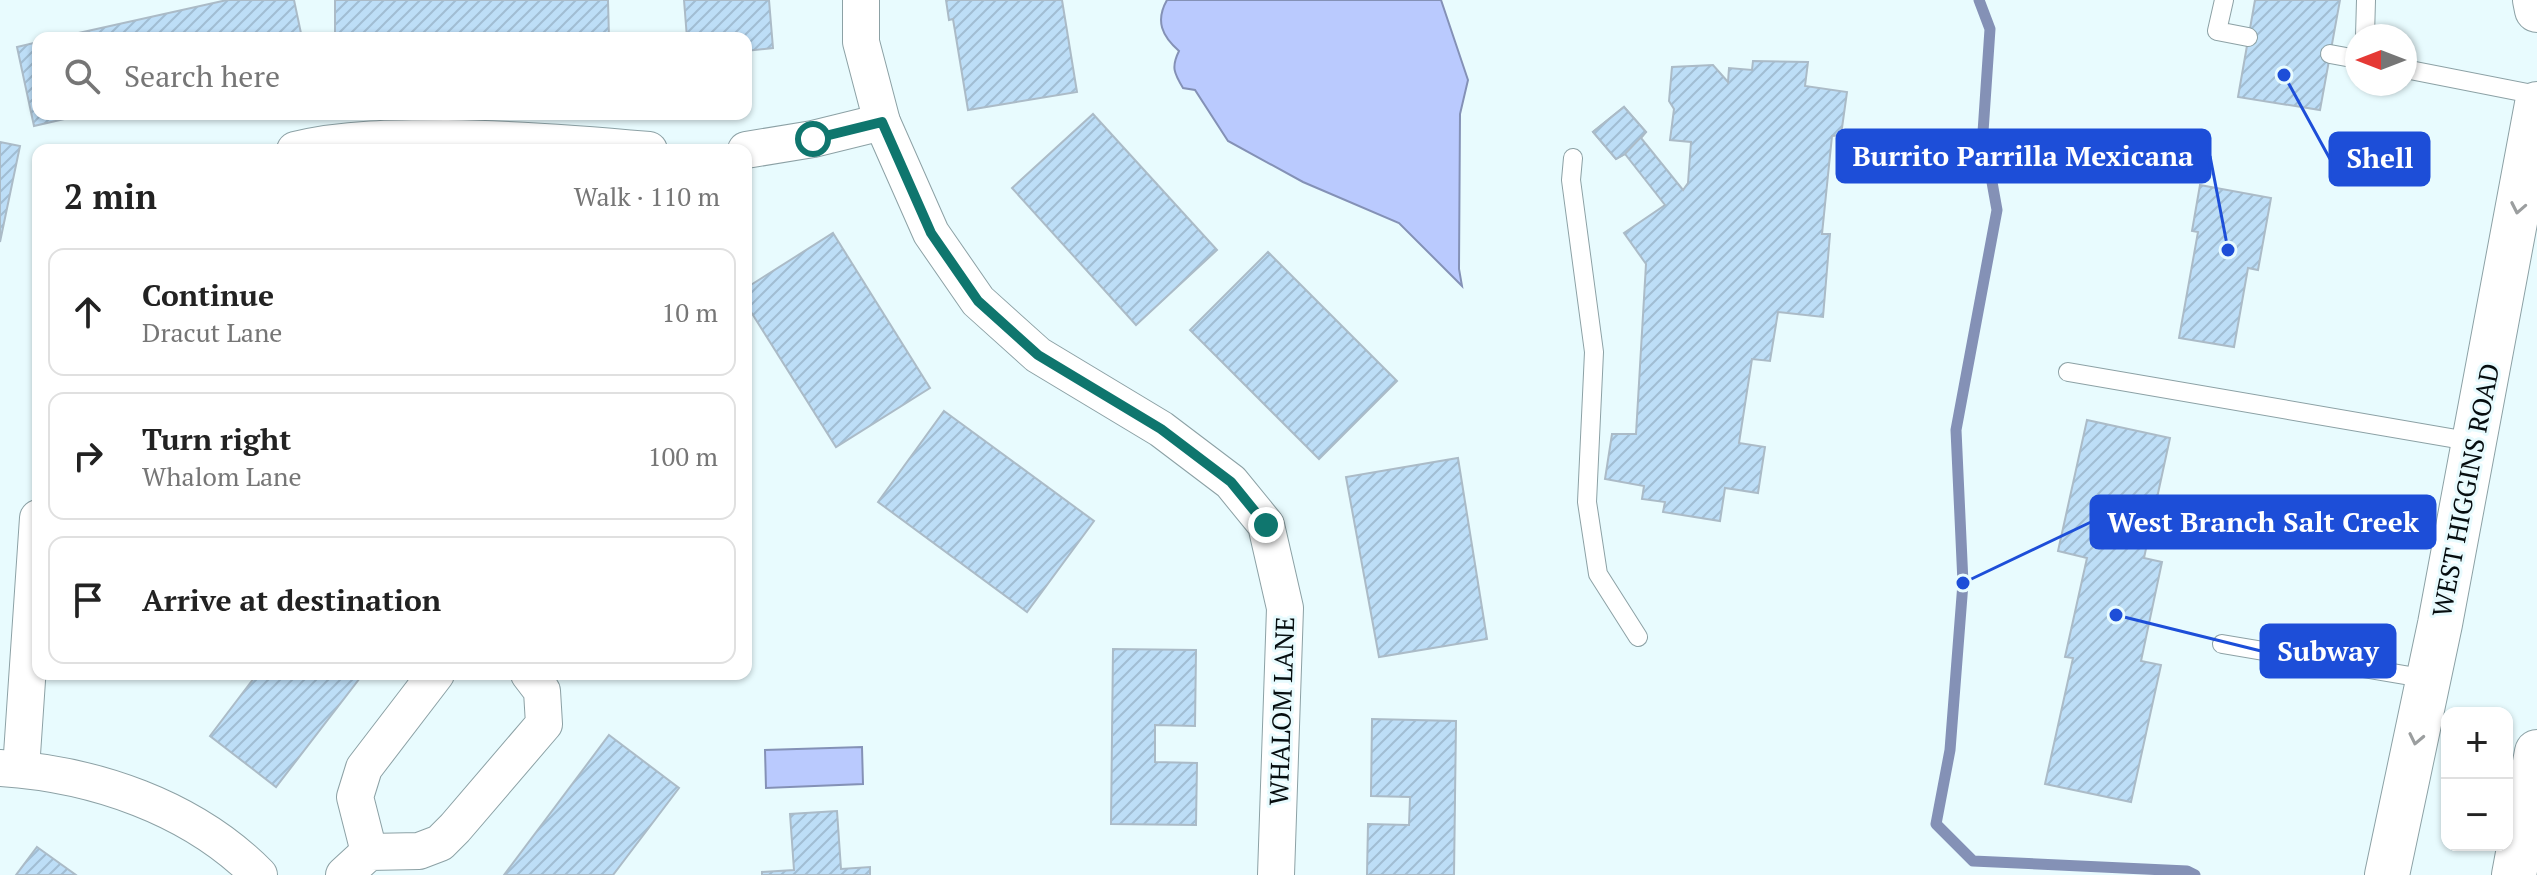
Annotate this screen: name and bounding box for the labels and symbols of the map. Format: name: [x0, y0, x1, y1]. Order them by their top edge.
north arrow: [2345, 24, 2417, 96]
route start: [795, 121, 831, 157]
callout: Burrito Parrilla Mexicana: [1837, 130, 2210, 182]
callout: Shell: [2330, 133, 2429, 185]
text: Burrito Parrilla Mexicana: [1852, 137, 2194, 174]
text: Shell: [2346, 139, 2414, 176]
one-way arrow: [2510, 202, 2527, 215]
street label: WEST HIGGINS ROAD: [2424, 360, 2506, 620]
callout: West Branch Salt Creek: [2091, 496, 2435, 548]
text: West Branch Salt Creek: [2107, 503, 2420, 540]
route end: [1248, 507, 1284, 543]
street label: WHALOM LANE: [1261, 616, 1301, 806]
callout: Subway: [2261, 625, 2395, 677]
text: Subway: [2277, 632, 2380, 669]
one-way arrow: [2408, 731, 2425, 745]

